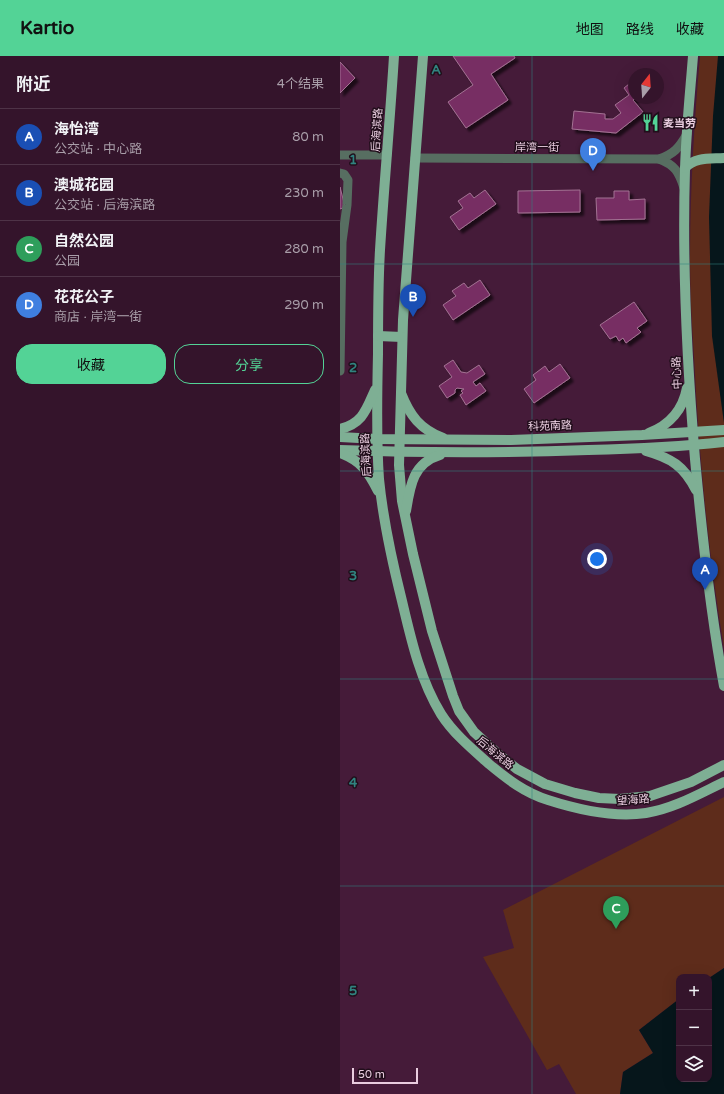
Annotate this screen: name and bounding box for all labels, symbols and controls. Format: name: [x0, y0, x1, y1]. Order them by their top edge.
text: Kartio: [20, 17, 74, 39]
text: 地图: [576, 21, 604, 38]
text: 路线: [626, 21, 654, 38]
text: 收藏: [676, 21, 704, 38]
text: A: [431, 62, 441, 78]
north arrow: [628, 68, 664, 104]
text: 附近: [16, 74, 50, 95]
text: 4个结果: [277, 76, 324, 92]
street label: 后海滨路: [369, 108, 385, 152]
restaurant icon: 麦当劳: [640, 113, 660, 133]
place label: 麦当劳: [663, 117, 696, 130]
text: 海怡湾: [54, 120, 99, 138]
text: A: [24, 129, 34, 145]
text: 80 m: [292, 129, 324, 145]
pin: D: [580, 138, 606, 171]
text: 公交站 · 中心路: [54, 141, 142, 157]
street label: 岸湾一街: [515, 141, 559, 154]
text: 1: [349, 152, 357, 168]
text: 澳城花园: [54, 176, 114, 194]
text: B: [24, 185, 34, 201]
text: 230 m: [284, 185, 324, 201]
text: 公交站 · 后海滨路: [54, 197, 155, 213]
text: 自然公园: [54, 232, 114, 250]
text: C: [24, 241, 34, 257]
text: 280 m: [284, 241, 324, 257]
text: 公园: [54, 253, 80, 269]
pin: B: [400, 284, 426, 317]
text: 花花公子: [54, 288, 114, 306]
text: D: [24, 297, 34, 313]
text: 290 m: [284, 297, 324, 313]
text: 商店 · 岸湾一街: [54, 309, 142, 325]
button: 收藏: [16, 344, 166, 384]
button: 分享: [174, 344, 324, 384]
street label: 中心路: [670, 356, 684, 390]
text: 2: [349, 360, 357, 376]
street label: 科苑南路: [528, 419, 572, 433]
street label: 后海滨路: [358, 433, 374, 477]
your location: [587, 549, 607, 569]
pin: A: [692, 557, 718, 590]
text: 3: [349, 568, 357, 584]
street label: 后海滨路: [474, 734, 516, 772]
text: 4: [349, 775, 358, 791]
street label: 望海路: [616, 792, 650, 808]
pin: C: [603, 896, 629, 929]
map controls: [676, 974, 712, 1082]
button: +: [676, 974, 712, 1010]
text: 5: [349, 983, 357, 999]
button: −: [676, 1010, 712, 1046]
button: layers: [676, 1046, 712, 1082]
scale bar: [352, 1066, 418, 1085]
text: 50 m: [358, 1068, 385, 1081]

